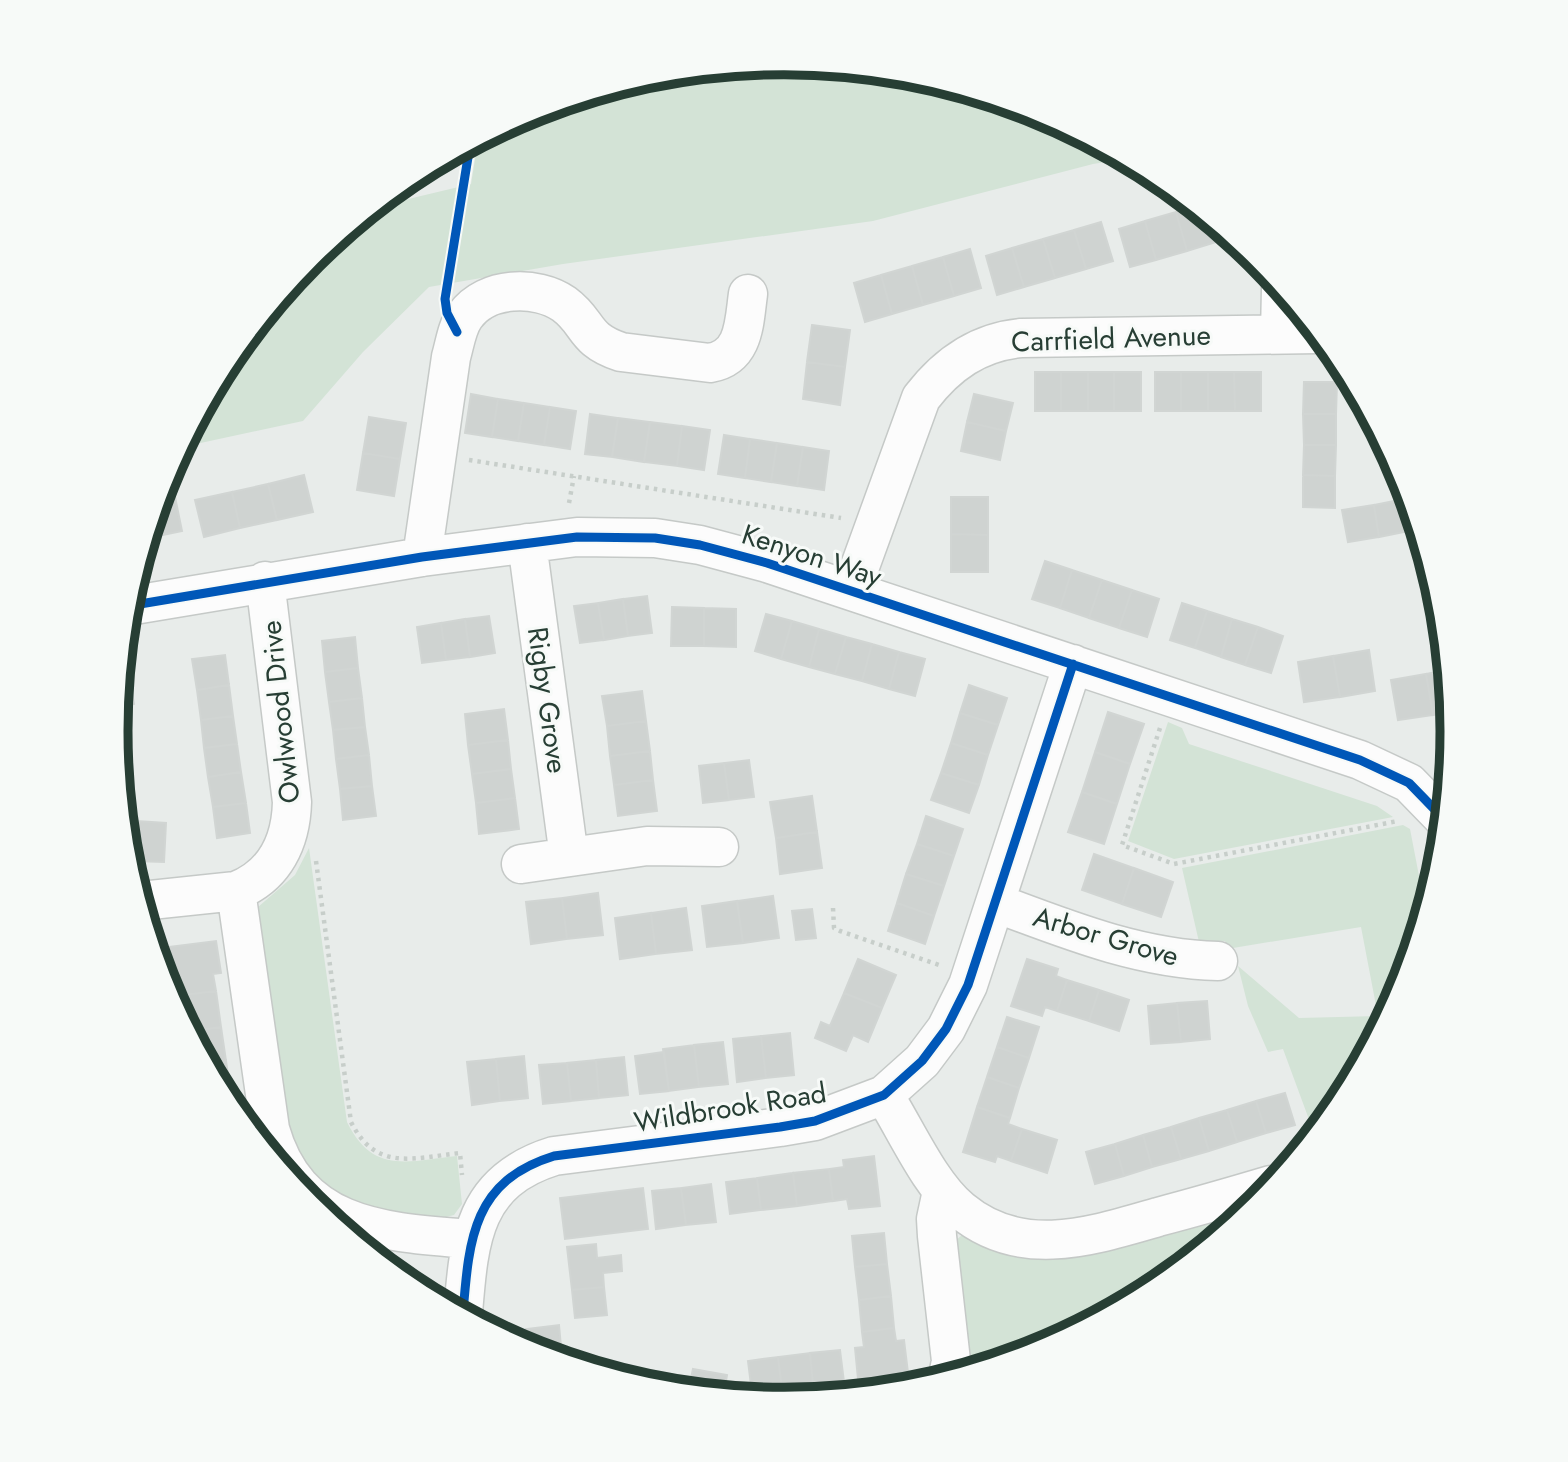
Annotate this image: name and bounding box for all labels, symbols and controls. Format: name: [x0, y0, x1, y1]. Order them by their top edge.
street label: Carrfield Avenue: [1011, 315, 1211, 362]
street label: Kenyon Way: [737, 514, 888, 598]
street label: Owlwood Drive: [251, 618, 310, 806]
street label: Rigby Grove: [517, 624, 578, 776]
street label: Arbor Grove: [1028, 896, 1183, 977]
street label: Wildbrook Road: [631, 1072, 829, 1143]

